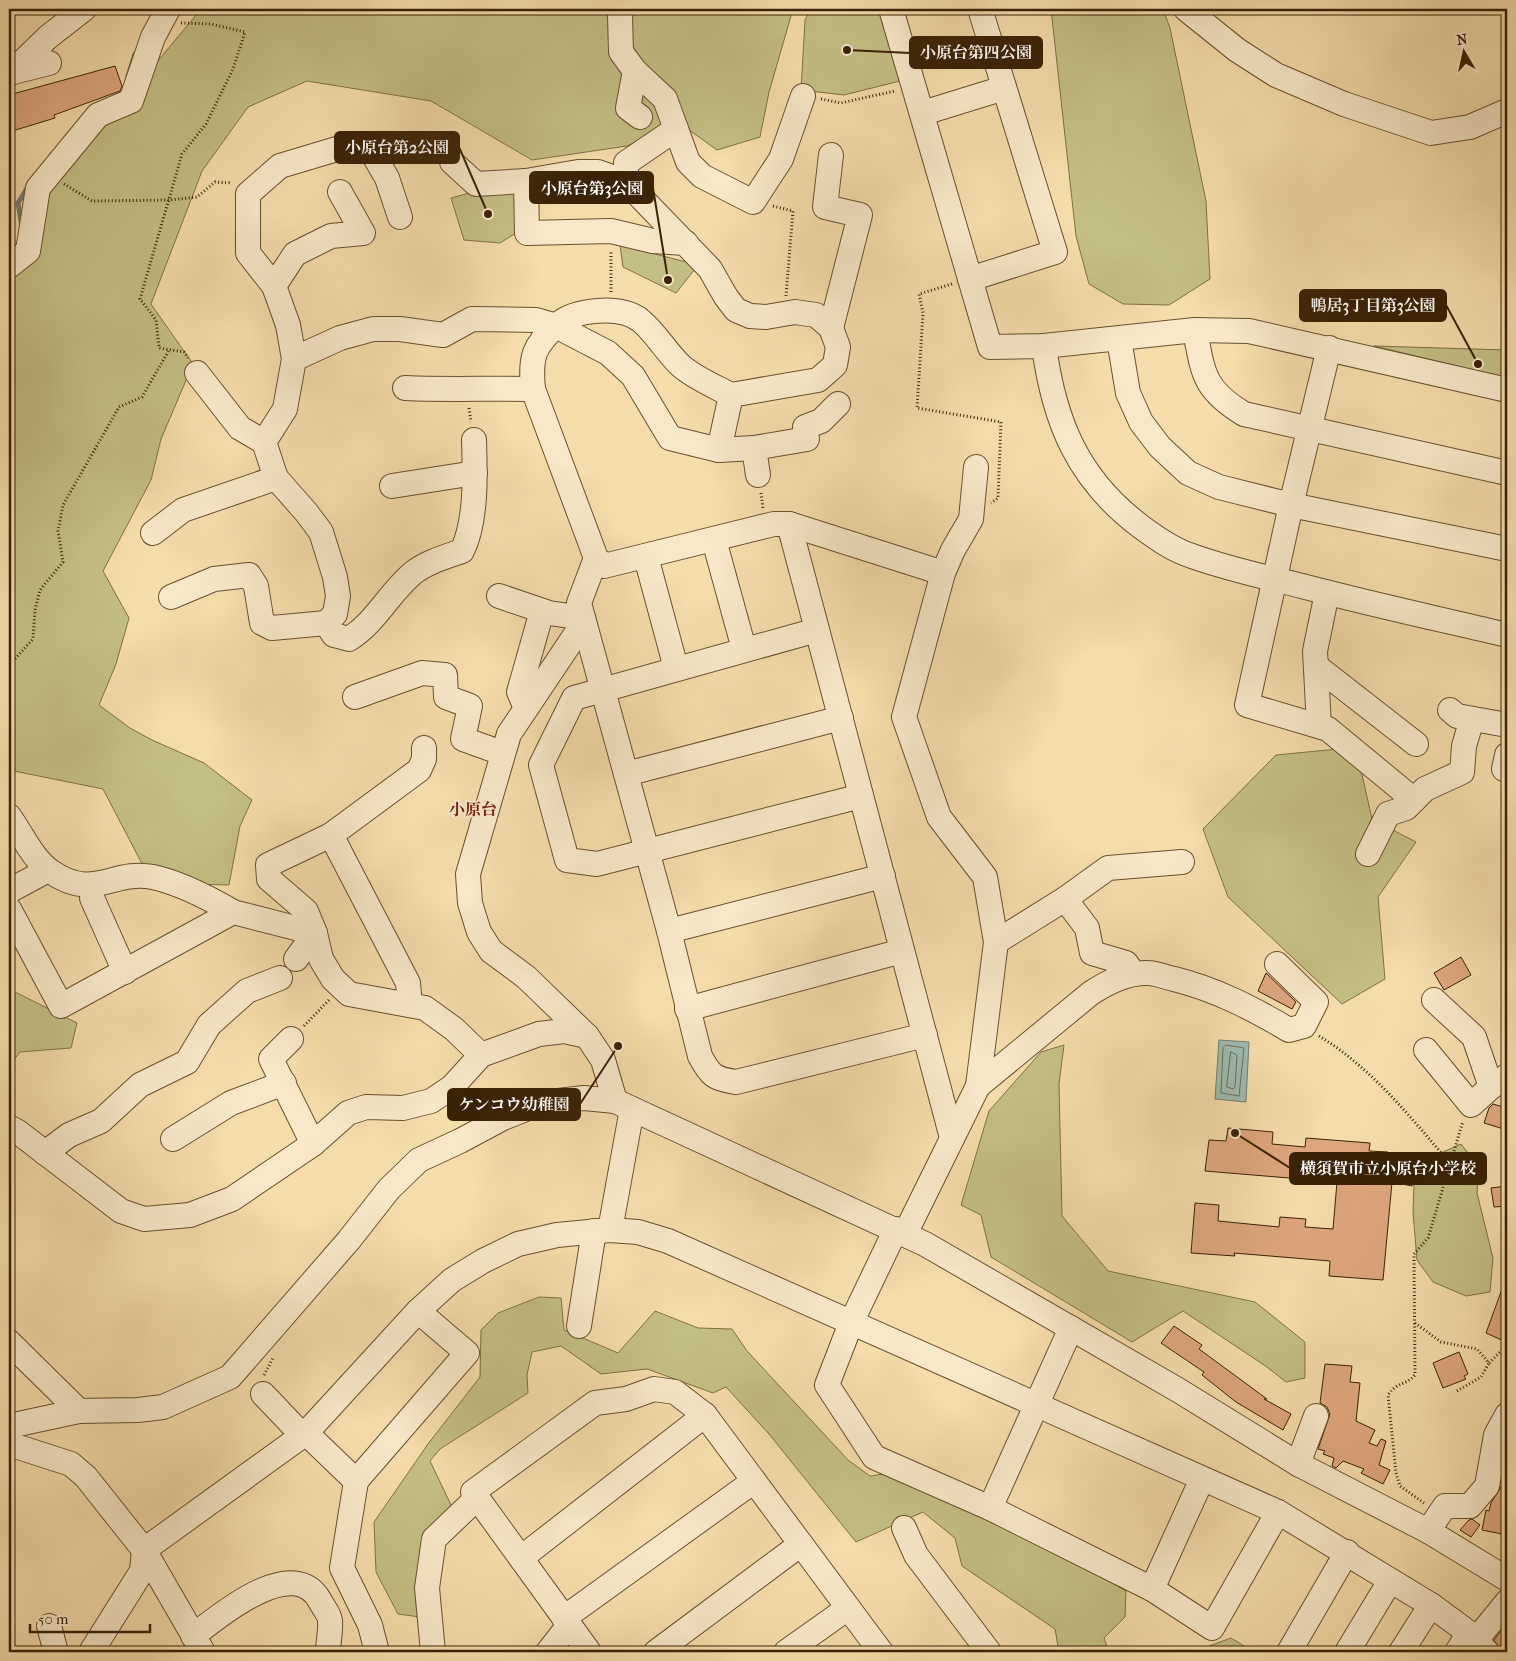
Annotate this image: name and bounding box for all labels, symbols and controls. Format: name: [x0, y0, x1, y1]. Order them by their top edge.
north arrow: [1438, 28, 1488, 78]
text: N: [1455, 30, 1469, 49]
callout: 小原台第四公園: [910, 37, 1042, 68]
text: 小原台第四公園: [920, 43, 1032, 62]
callout: 小原台第2公園: [335, 132, 459, 163]
text: 小原台第2公園: [345, 138, 449, 157]
callout: 小原台第3公園: [530, 172, 653, 203]
text: 小原台第3公園: [541, 179, 643, 199]
callout: 鴨居3丁目第3公園: [1300, 290, 1446, 321]
text: 鴨居3丁目第3公園: [1310, 296, 1436, 316]
district label: 小原台: [449, 800, 497, 819]
callout: ケンコウ幼稚園: [448, 1089, 580, 1120]
text: ケンコウ幼稚園: [458, 1095, 570, 1114]
callout: 横須賀市立小原台小学校: [1290, 1153, 1486, 1184]
text: 横須賀市立小原台小学校: [1300, 1159, 1477, 1178]
scale bar: [30, 1601, 150, 1633]
text: 50 m: [38, 1610, 69, 1628]

